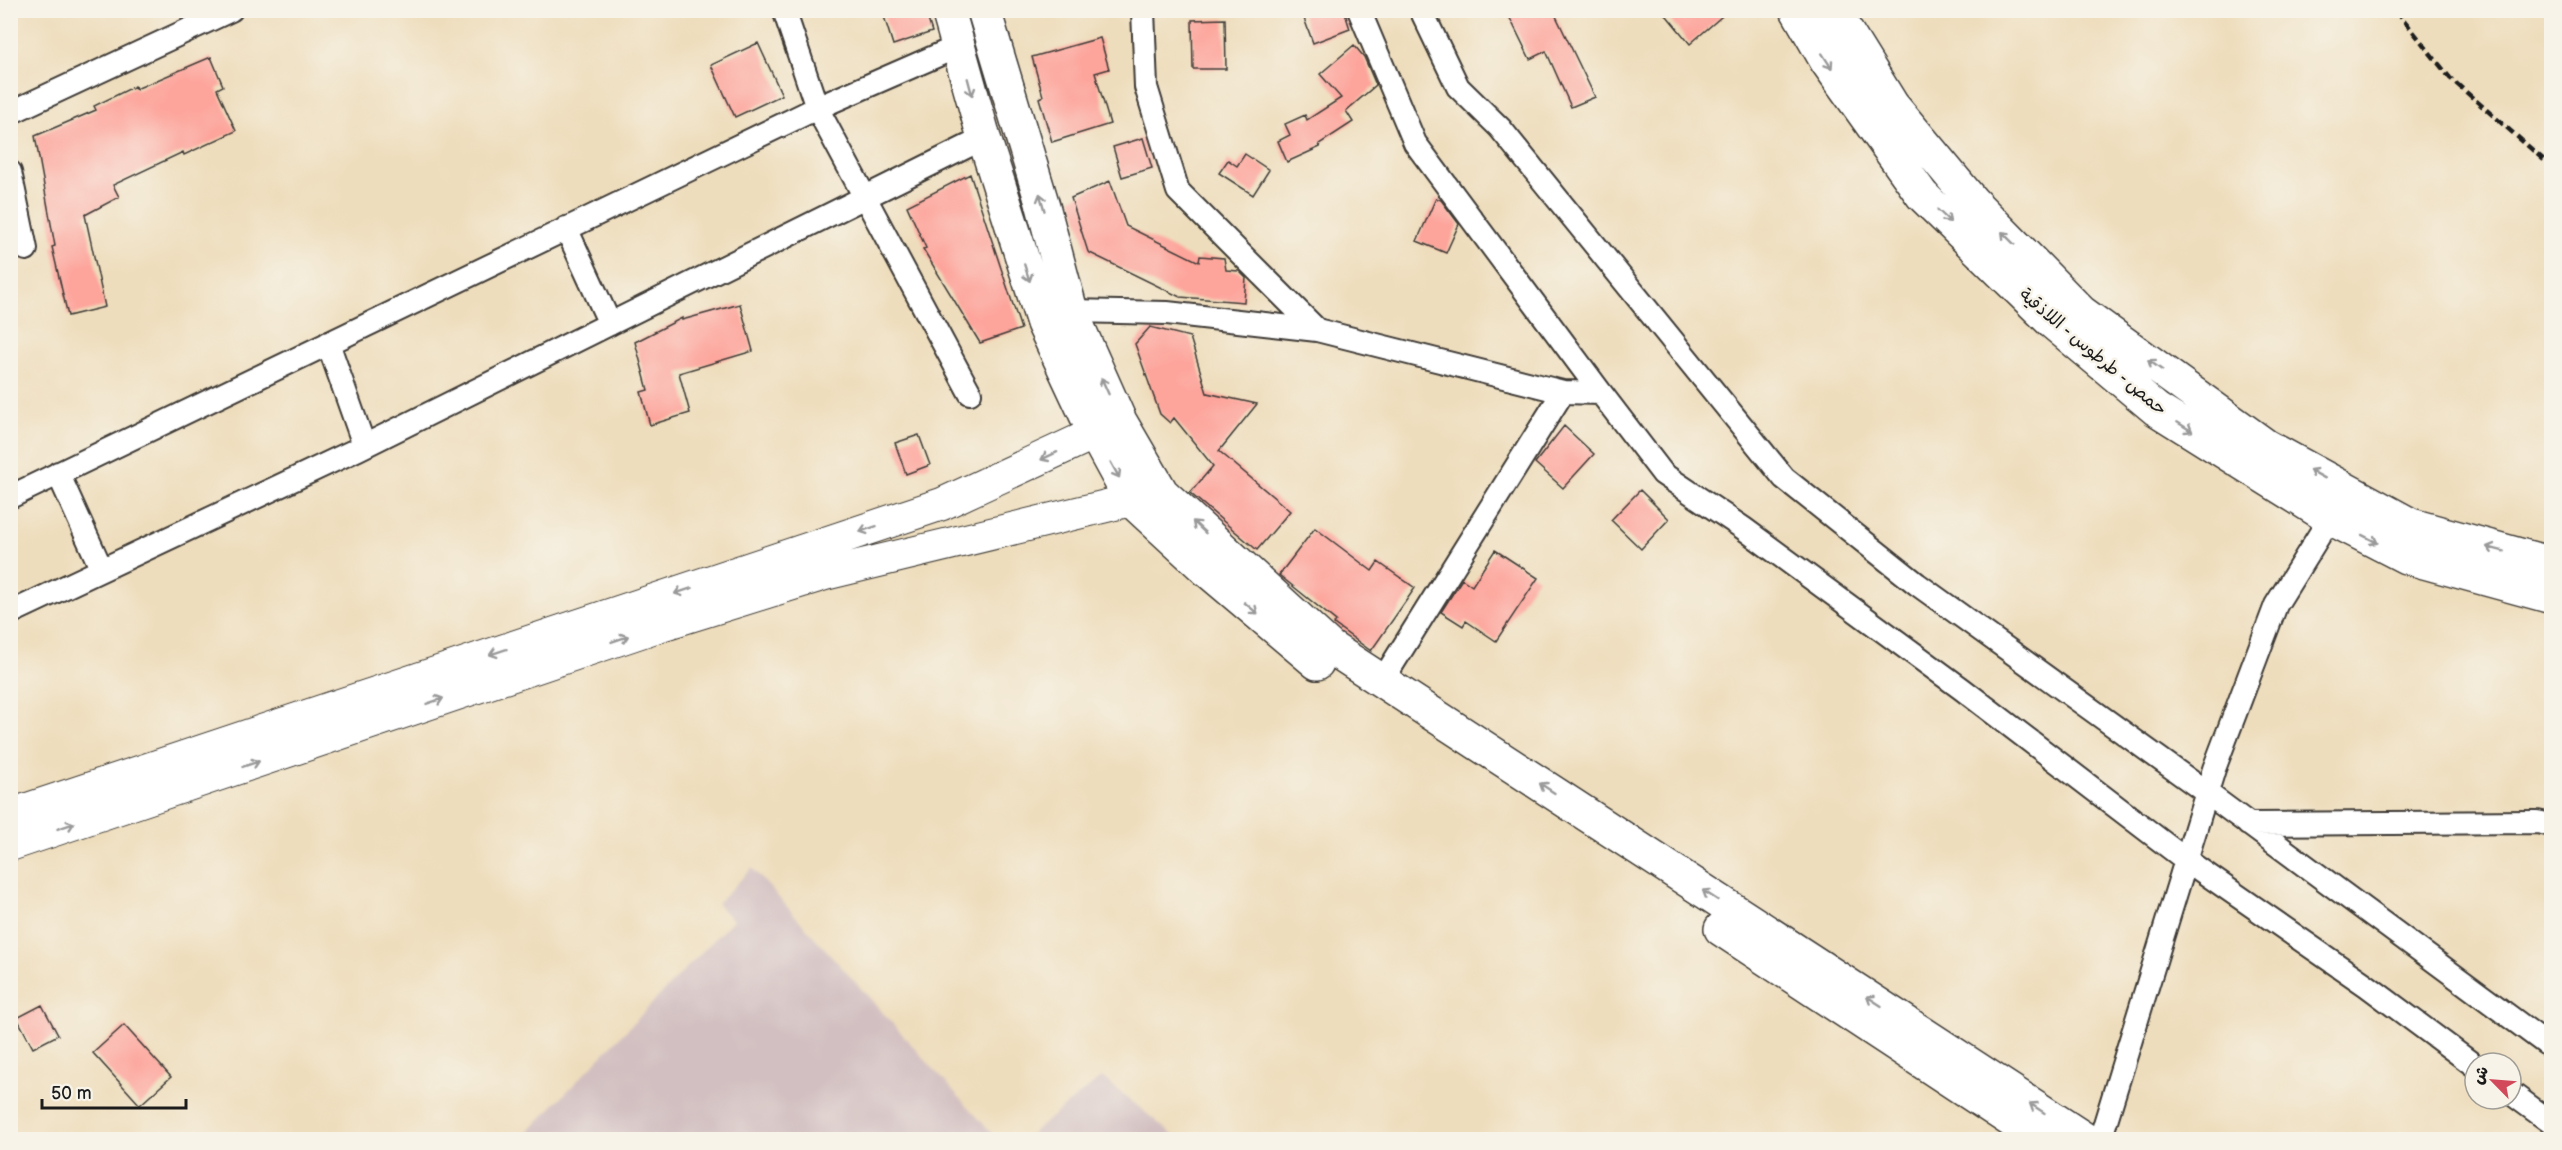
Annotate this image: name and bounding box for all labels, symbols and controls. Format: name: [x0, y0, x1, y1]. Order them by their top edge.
one-way arrow: [1821, 52, 1833, 69]
one-way arrow: [965, 77, 976, 96]
one-way arrow: [1036, 193, 1047, 212]
one-way arrow: [1937, 209, 1952, 224]
one-way arrow: [2001, 231, 2015, 246]
one-way arrow: [1022, 263, 1033, 282]
street label: حمص - طرطوس - اللاذقية: [2015, 284, 2171, 420]
one-way arrow: [2147, 359, 2163, 372]
one-way arrow: [1098, 377, 1109, 395]
one-way arrow: [2176, 421, 2193, 433]
one-way arrow: [1040, 450, 1058, 462]
one-way arrow: [1109, 461, 1121, 478]
one-way arrow: [2308, 468, 2326, 479]
one-way arrow: [1191, 520, 1206, 534]
one-way arrow: [859, 524, 878, 535]
one-way arrow: [2361, 533, 2378, 545]
one-way arrow: [2486, 543, 2505, 554]
one-way arrow: [674, 586, 693, 597]
one-way arrow: [1243, 601, 1259, 614]
one-way arrow: [610, 632, 629, 643]
one-way arrow: [489, 648, 508, 659]
one-way arrow: [425, 695, 444, 706]
one-way arrow: [241, 757, 260, 768]
one-way arrow: [1539, 782, 1556, 794]
one-way arrow: [56, 820, 75, 831]
one-way arrow: [1703, 889, 1719, 901]
one-way arrow: [1866, 995, 1883, 1007]
north arrow: [2463, 1051, 2523, 1111]
text: ش: [2468, 1063, 2493, 1087]
scale bar: [42, 1072, 186, 1110]
text: 50 m: [51, 1083, 92, 1104]
one-way arrow: [2029, 1101, 2046, 1113]

